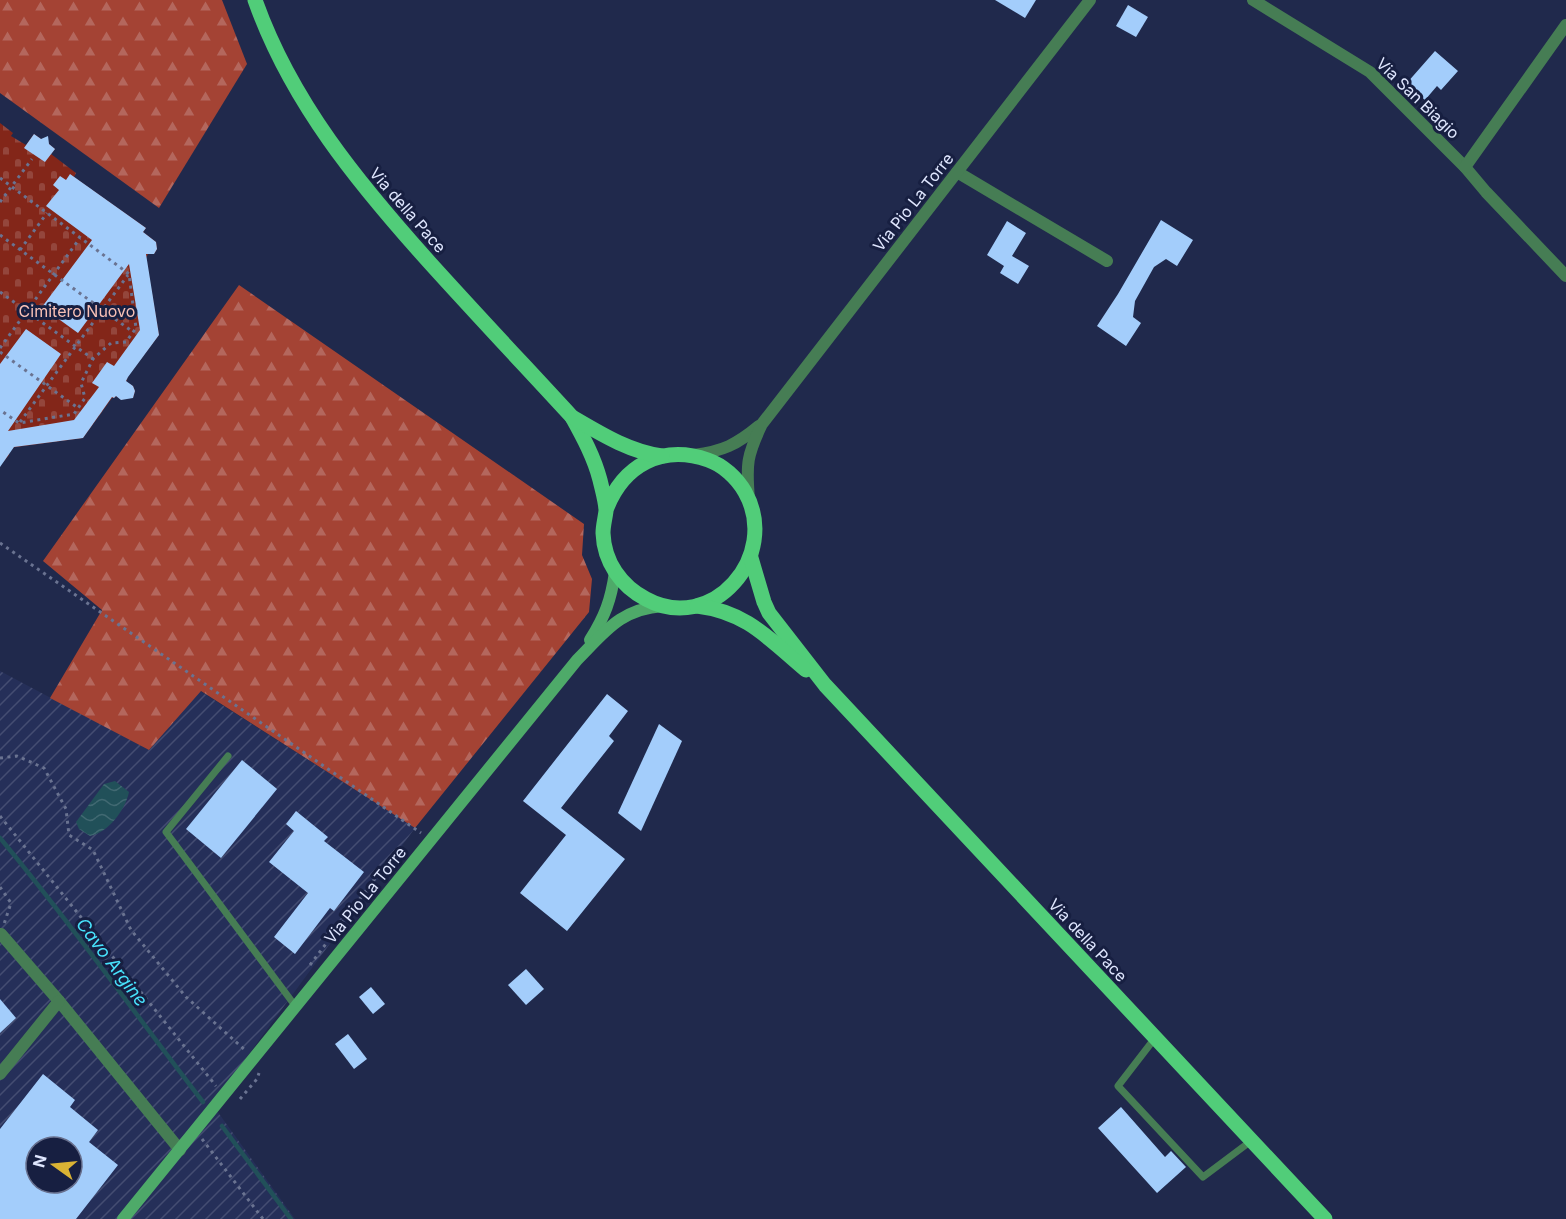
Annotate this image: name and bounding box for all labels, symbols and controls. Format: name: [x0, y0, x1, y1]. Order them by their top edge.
street label: Via San Biagio: [1372, 53, 1464, 143]
street label: Via Pio La Torre: [868, 149, 958, 255]
street label: Via della Pace: [366, 163, 450, 257]
park label: Cimitero Nuovo: [19, 301, 135, 321]
street label: Via Pio La Torre: [320, 842, 410, 948]
street label: Via della Pace: [1044, 894, 1132, 986]
water label: Cavo Argine: [72, 914, 152, 1010]
north arrow: [24, 1135, 84, 1195]
text: N: [28, 1153, 51, 1170]

